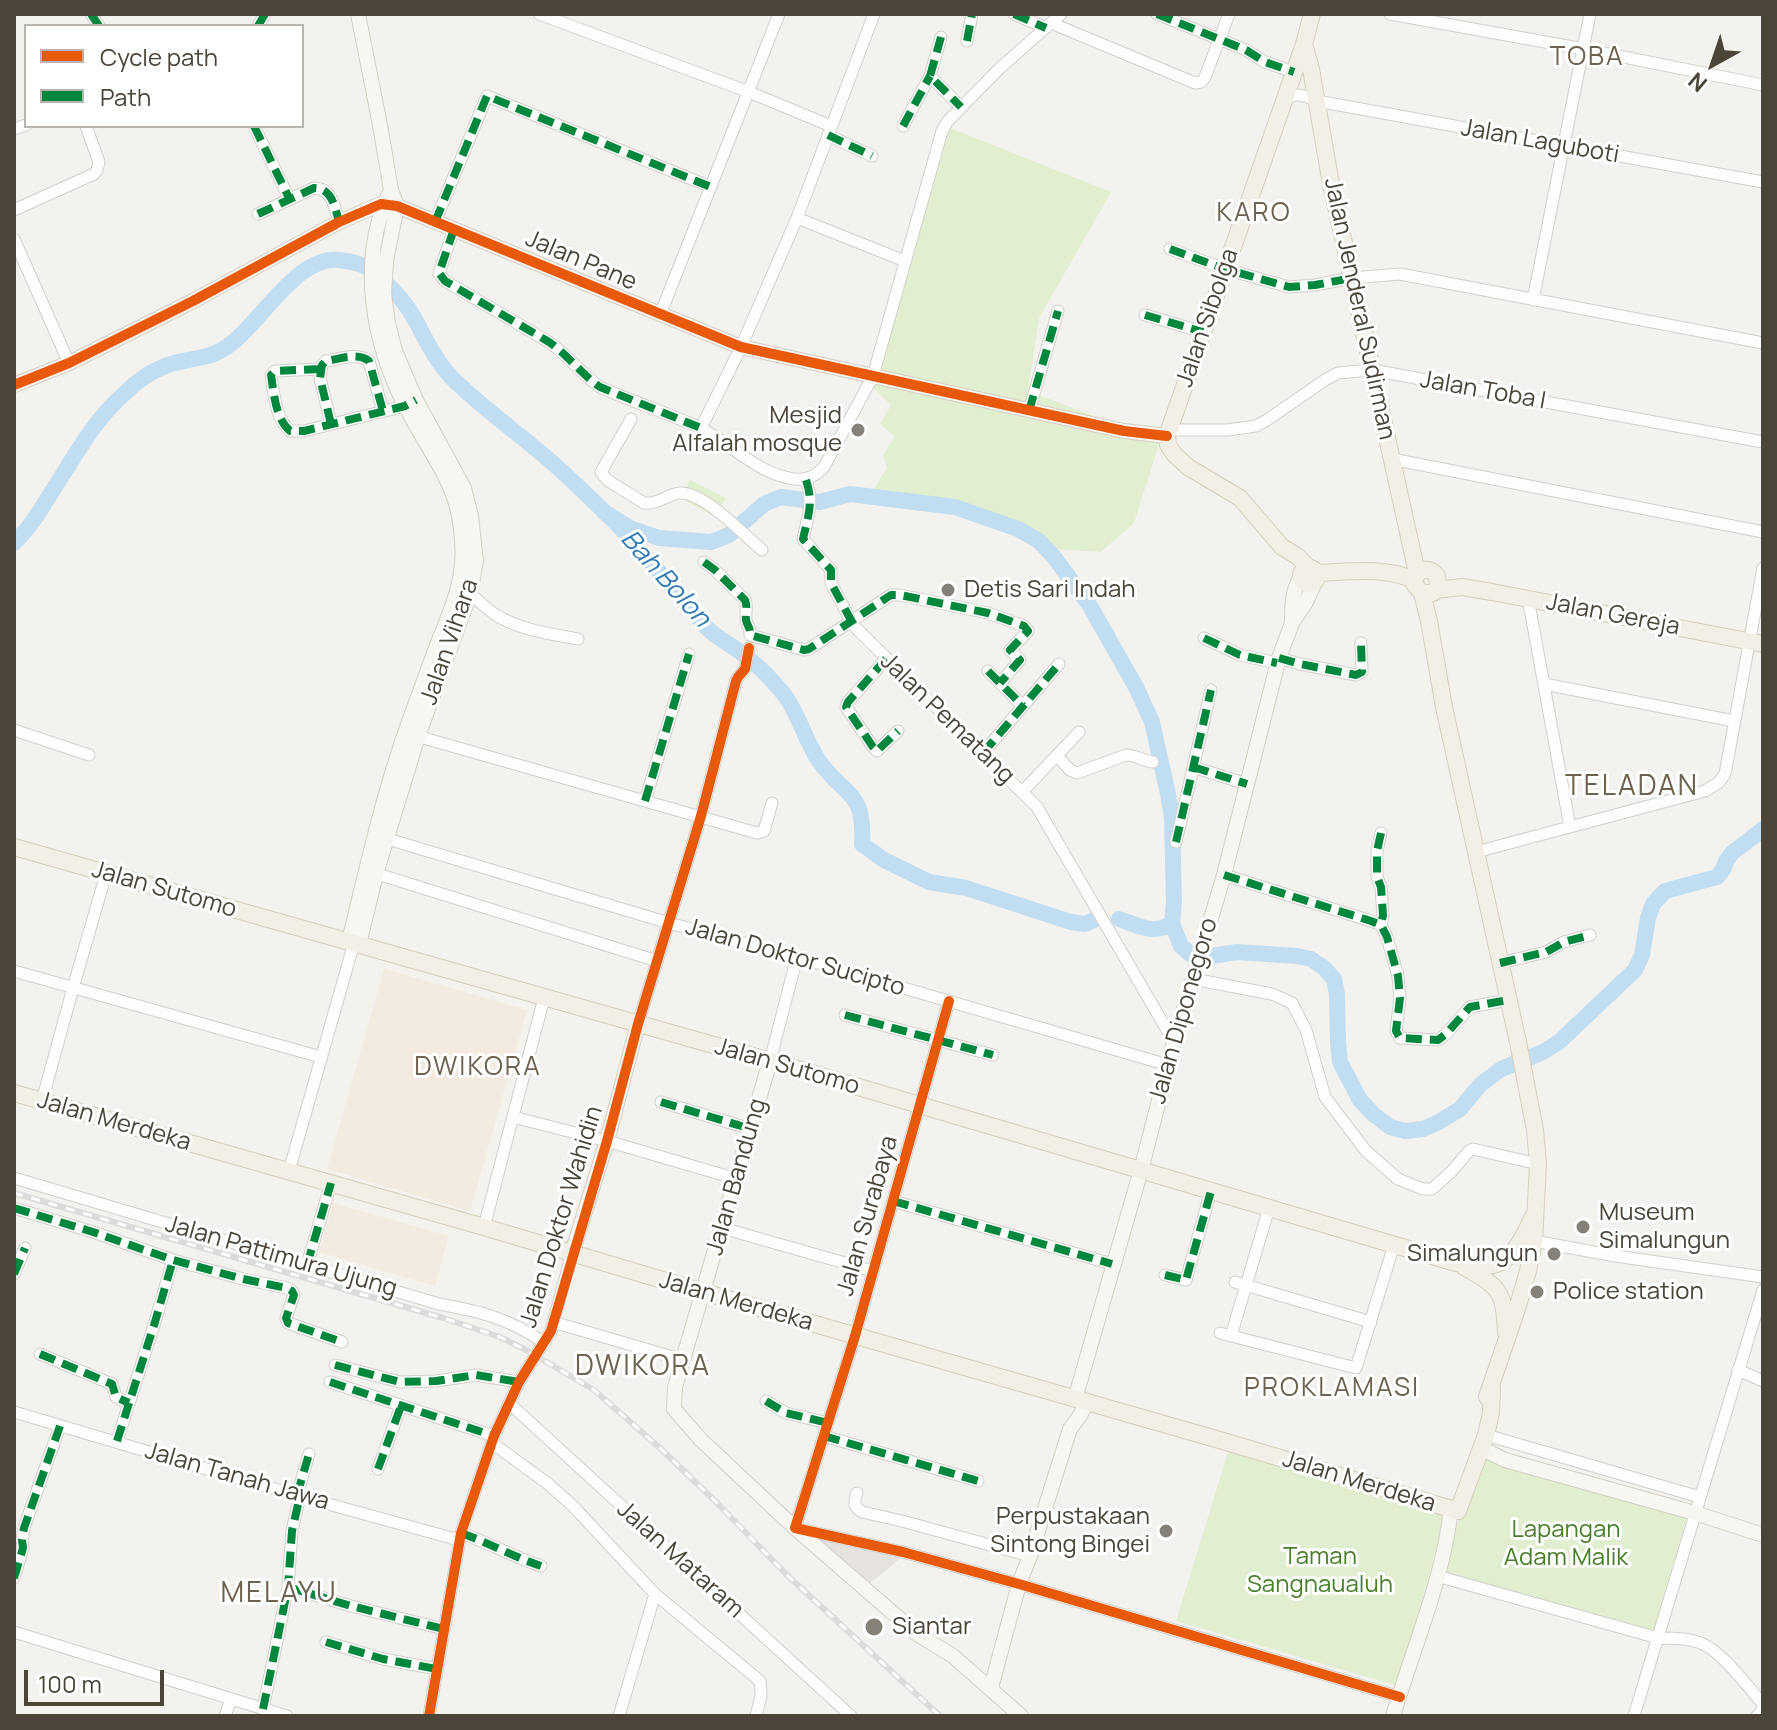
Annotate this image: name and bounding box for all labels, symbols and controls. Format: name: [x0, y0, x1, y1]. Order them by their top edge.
legend: [24, 24, 304, 128]
north arrow: [1673, 24, 1753, 104]
text: Cycle path: [100, 40, 218, 73]
district label: TOBA: [1550, 42, 1624, 74]
text: N: [1682, 66, 1713, 99]
text: Path: [100, 80, 151, 113]
street label: Jalan Laguboti: [1459, 114, 1621, 170]
street label: Jalan Jenderal Sudirman: [1317, 175, 1401, 443]
district label: KARO: [1216, 198, 1292, 230]
street label: Jalan Pane: [521, 225, 641, 297]
street label: Jalan Sibolga: [1171, 245, 1245, 391]
street label: Jalan Toba I: [1418, 366, 1548, 416]
place label: Mesjid Alfalah mosque: [672, 402, 842, 458]
marker: Mesjid Alfalah mosque: [849, 421, 867, 439]
water label: Bah Bolon: [614, 524, 716, 634]
street label: Jalan Vihara: [415, 575, 485, 709]
place label: Detis Sari Indah: [964, 576, 1136, 604]
marker: Detis Sari Indah: [939, 581, 957, 599]
street label: Jalan Gereja: [1544, 588, 1682, 642]
street label: Jalan Pematang: [874, 648, 1020, 790]
district label: TELADAN: [1565, 770, 1699, 804]
street label: Jalan Sutomo: [88, 856, 240, 924]
street label: Jalan Doktor Sucipto: [682, 913, 908, 1003]
street label: Jalan Diponegoro: [1144, 915, 1224, 1107]
street label: Jalan Sutomo: [711, 1033, 863, 1101]
district label: DWIKORA: [414, 1052, 542, 1084]
street label: Jalan Merdeka: [34, 1086, 194, 1158]
street label: Jalan Bandung: [701, 1095, 773, 1259]
street label: Jalan Doktor Wahidin: [515, 1103, 609, 1331]
street label: Jalan Surabaya: [831, 1133, 905, 1299]
place label: Museum Simalungun: [1599, 1199, 1730, 1255]
street label: Jalan Pattimura Ujung: [162, 1210, 400, 1304]
marker: Museum Simalungun: [1574, 1218, 1592, 1236]
place label: Simalungun: [1407, 1240, 1538, 1268]
marker: Simalungun: [1545, 1245, 1563, 1263]
street label: Jalan Merdeka: [656, 1266, 816, 1338]
place label: Police station: [1553, 1278, 1704, 1306]
marker: Police station: [1528, 1283, 1546, 1301]
district label: DWIKORA: [575, 1350, 711, 1384]
district label: PROKLAMASI: [1244, 1373, 1420, 1405]
street label: Jalan Tanah Jawa: [142, 1437, 332, 1517]
street label: Jalan Merdeka: [1279, 1445, 1439, 1519]
street label: Jalan Mataram: [611, 1496, 749, 1624]
place label: Perpustakaan Sintong Bingei: [990, 1503, 1150, 1559]
park label: Lapangan Adam Malik: [1504, 1516, 1628, 1572]
marker: Perpustakaan Sintong Bingei: [1157, 1522, 1175, 1540]
park label: Taman Sangnaualuh: [1247, 1543, 1393, 1599]
district label: MELAYU: [220, 1577, 338, 1611]
place label: Siantar: [892, 1613, 972, 1641]
marker: Siantar: [863, 1616, 885, 1638]
scale bar: [28, 1654, 168, 1704]
text: 100 m: [38, 1667, 102, 1700]

